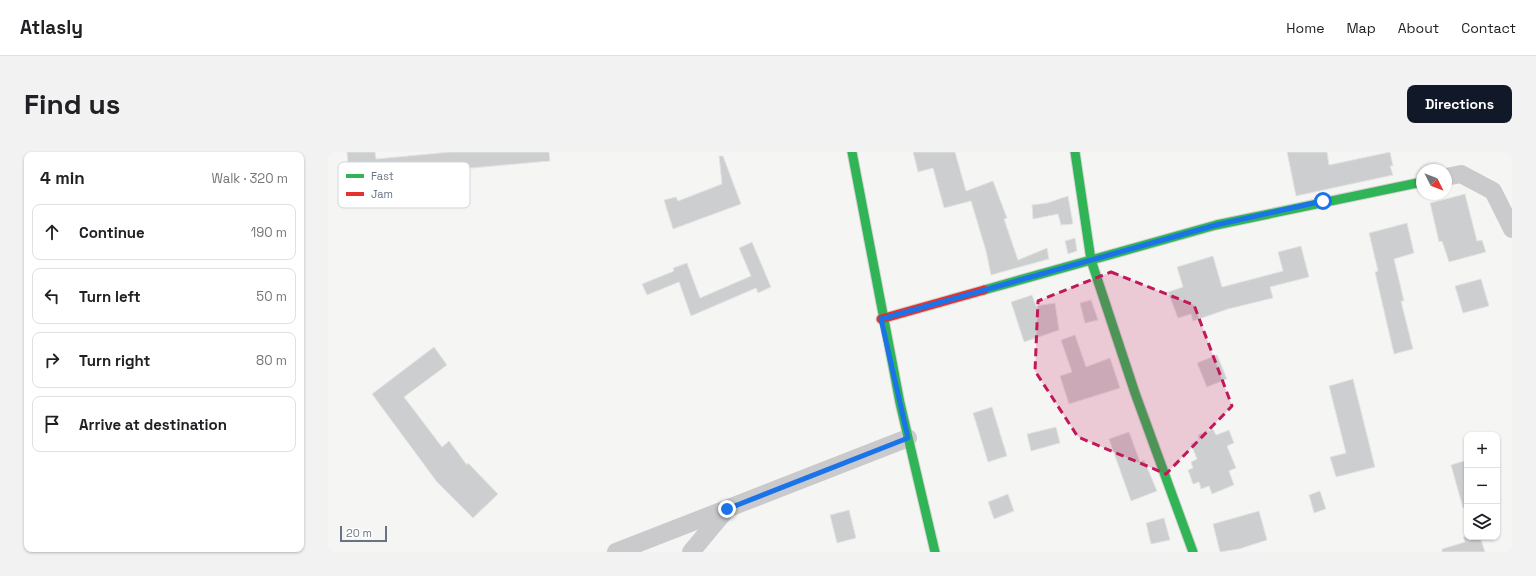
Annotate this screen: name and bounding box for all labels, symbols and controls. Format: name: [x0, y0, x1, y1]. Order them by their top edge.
text: Atlasly: [20, 15, 83, 40]
text: Home: [1286, 19, 1324, 37]
text: Map: [1346, 19, 1376, 37]
text: About: [1398, 19, 1439, 37]
text: Contact: [1461, 19, 1516, 37]
button: Directions: [1407, 85, 1512, 123]
text: Find us: [24, 86, 121, 122]
legend: [338, 162, 470, 208]
north arrow: [1416, 164, 1452, 200]
text: 4 min: [40, 167, 85, 189]
text: Fast: [371, 169, 394, 183]
text: Walk · 320 m: [211, 170, 288, 187]
text: Jam: [371, 187, 393, 201]
route start: [1314, 192, 1332, 210]
icon: ahead: [41, 221, 63, 243]
text: Continue: [79, 223, 145, 242]
text: 190 m: [251, 224, 287, 241]
icon: left: [41, 285, 63, 307]
text: Turn left: [79, 287, 141, 306]
text: 50 m: [256, 288, 287, 305]
icon: right: [41, 349, 63, 371]
text: Turn right: [79, 351, 150, 370]
text: 80 m: [256, 352, 287, 369]
icon: arrive: [41, 413, 63, 435]
text: Arrive at destination: [79, 415, 227, 434]
map controls: [1464, 432, 1500, 540]
button: +: [1464, 432, 1500, 468]
button: −: [1464, 468, 1500, 504]
route end: [718, 500, 736, 518]
button: layers: [1464, 504, 1500, 540]
scale bar: [340, 524, 387, 543]
text: 20 m: [346, 526, 372, 540]

